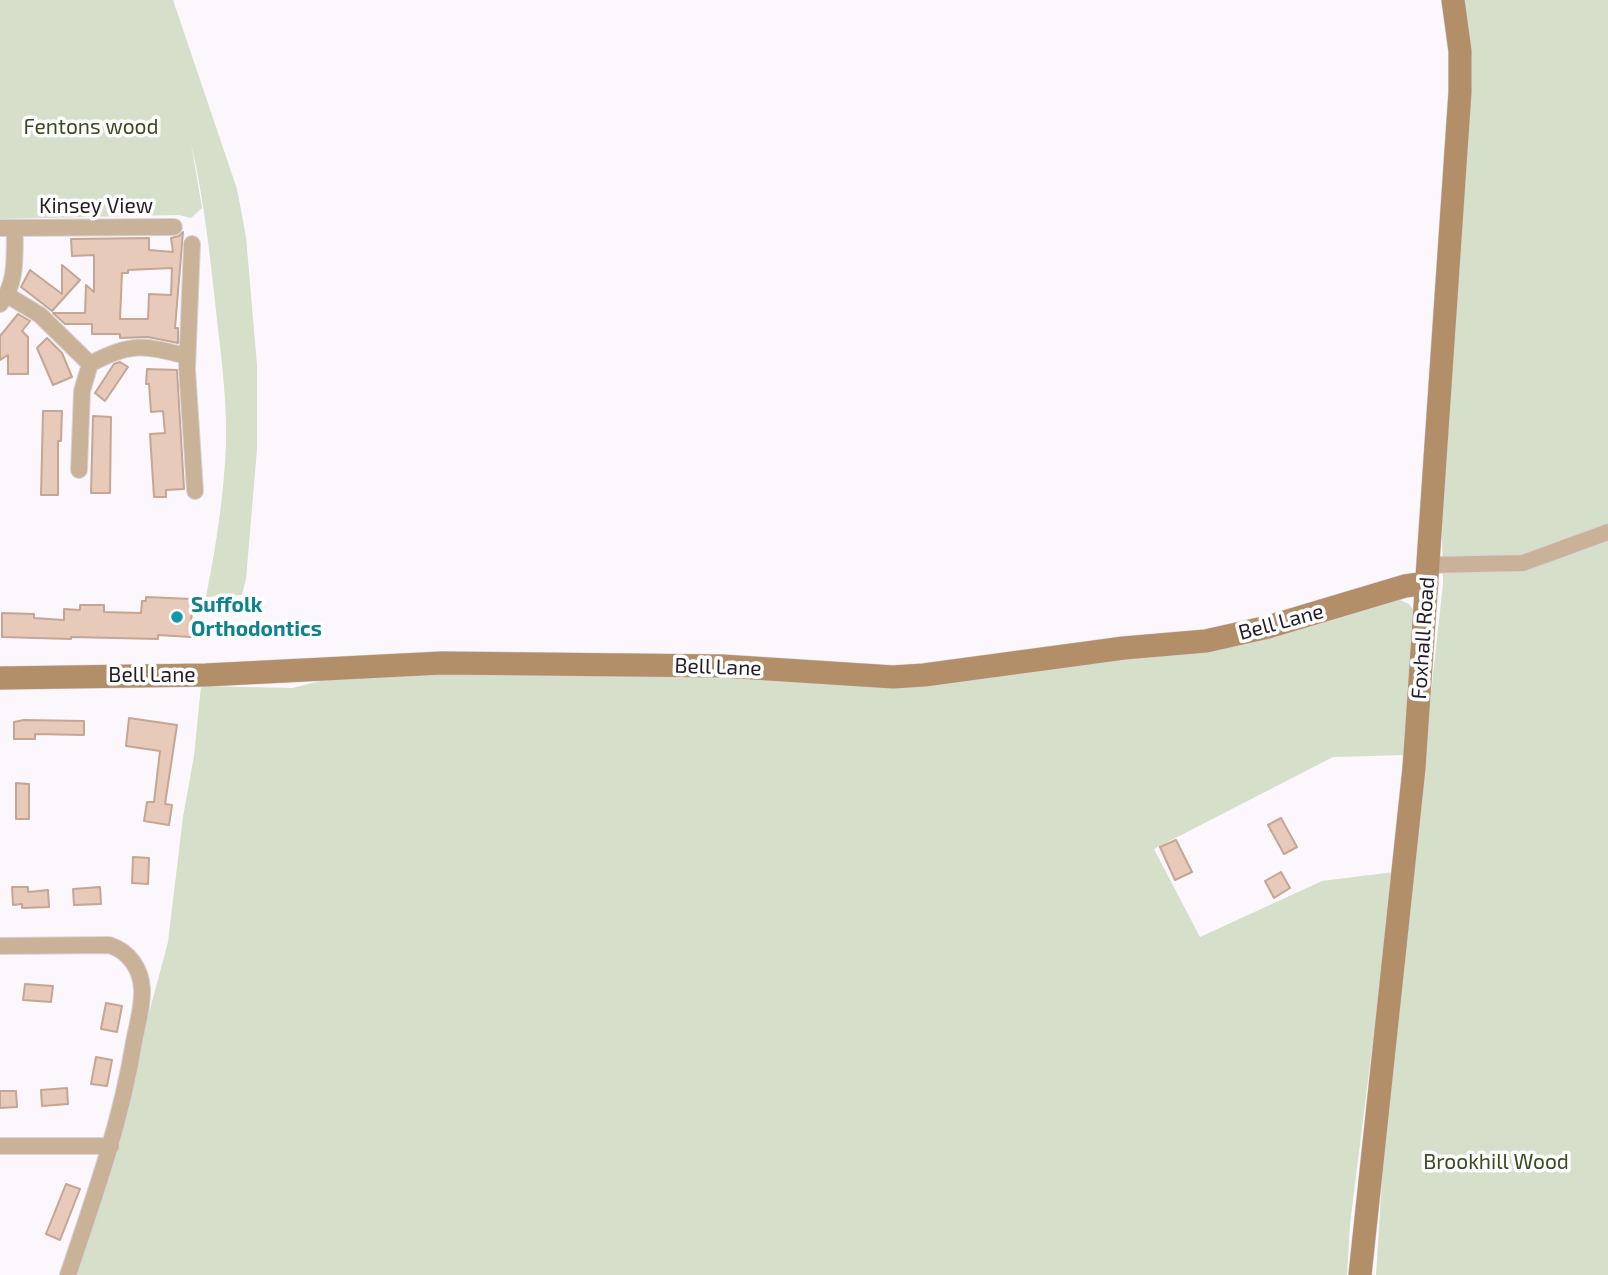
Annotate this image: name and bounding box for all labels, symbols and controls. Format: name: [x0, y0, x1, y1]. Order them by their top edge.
park label: Fentons wood: [23, 114, 159, 140]
street label: Kinsey View: [39, 193, 153, 219]
street label: Foxhall Road: [1406, 576, 1440, 700]
place label: Suffolk Orthodontics: [191, 592, 322, 642]
street label: Bell Lane: [1236, 599, 1326, 645]
marker: Suffolk Orthodontics: [169, 609, 185, 625]
street label: Bell Lane: [674, 653, 762, 681]
street label: Bell Lane: [108, 662, 196, 688]
park label: Brookhill Wood: [1423, 1149, 1569, 1175]

